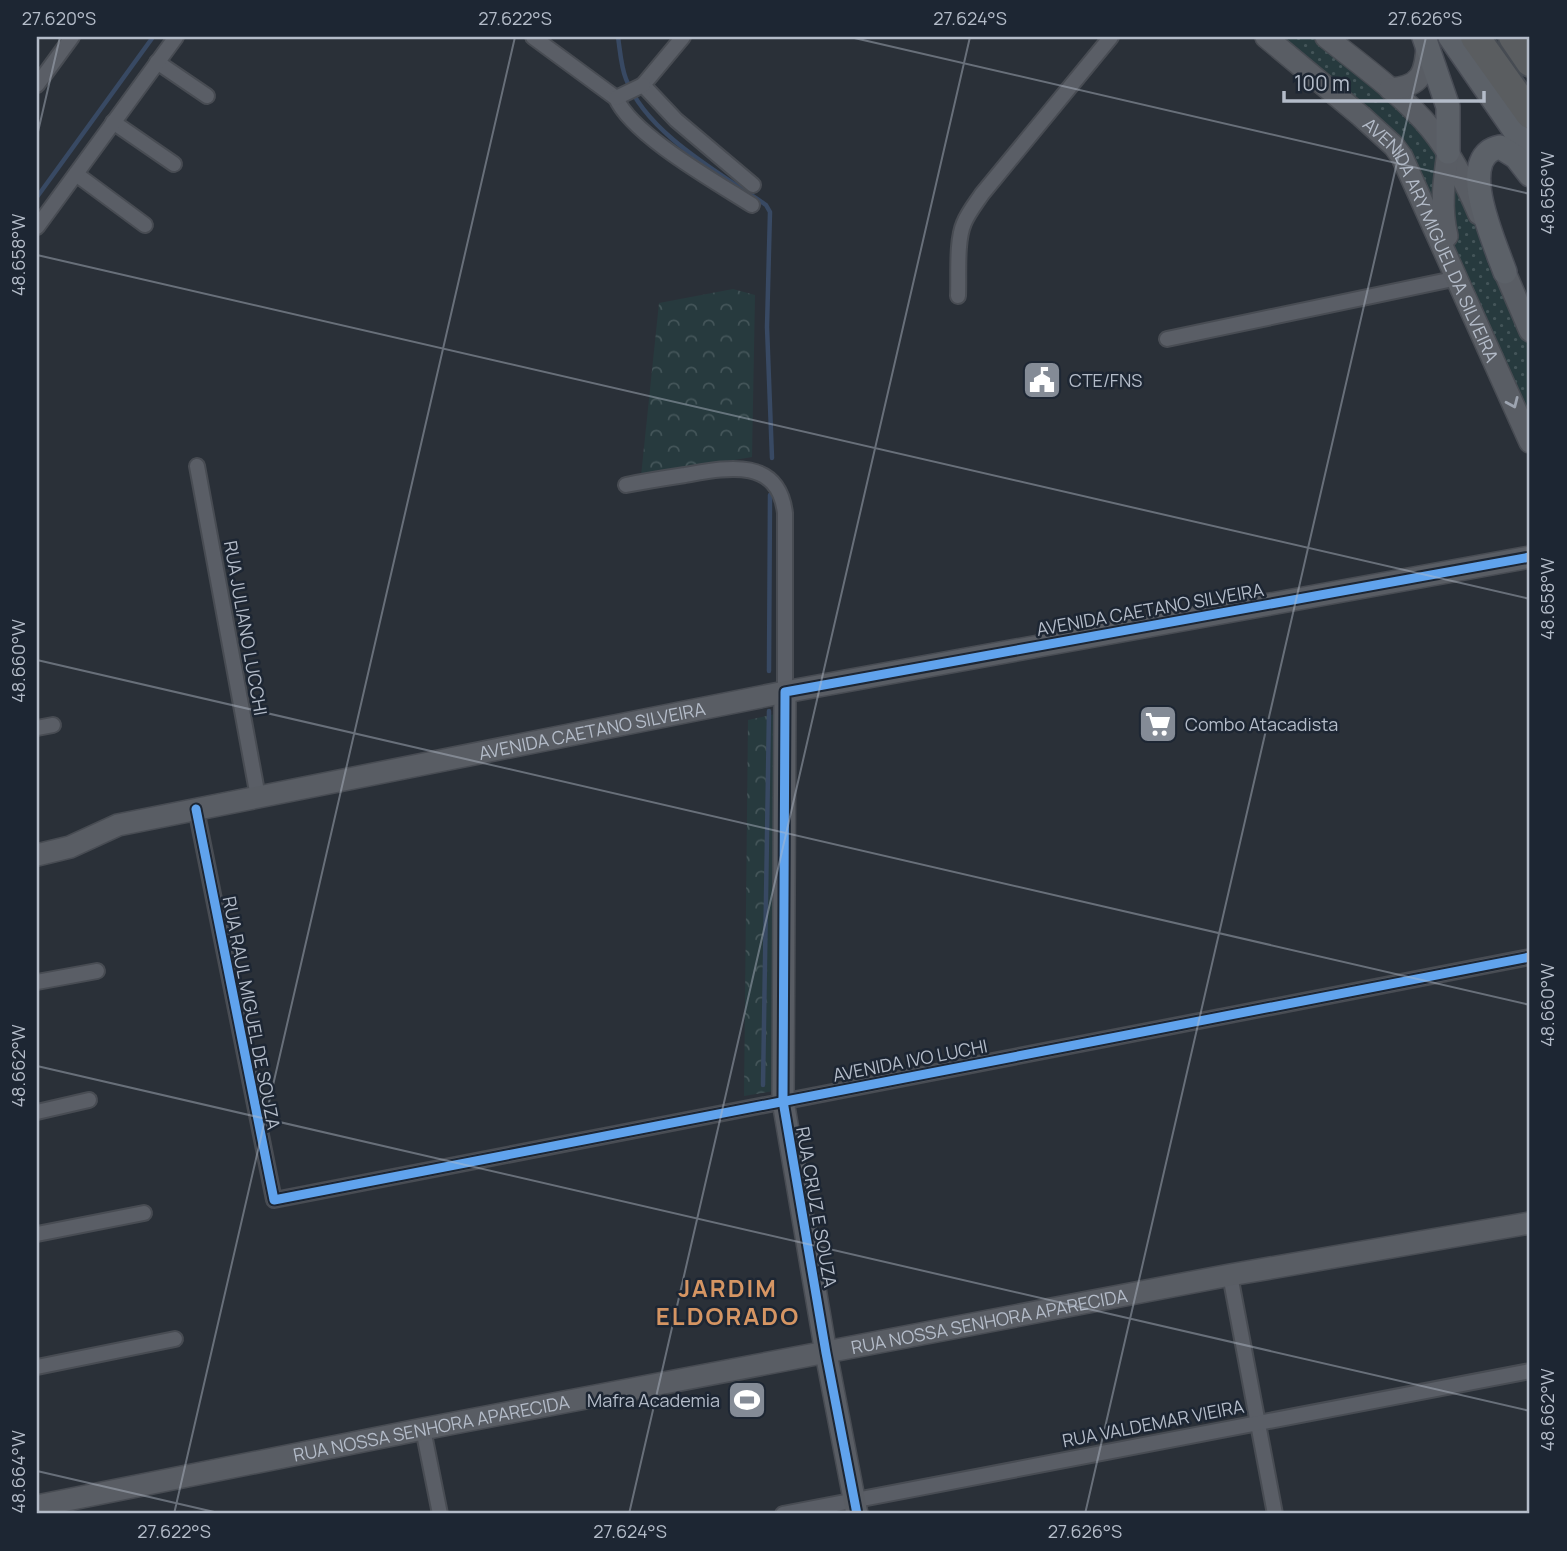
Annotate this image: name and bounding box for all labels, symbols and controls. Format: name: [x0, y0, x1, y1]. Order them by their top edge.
text: 27.620°S: [22, 6, 96, 30]
text: 27.622°S: [478, 6, 552, 30]
text: 27.624°S: [933, 6, 1007, 30]
text: 27.626°S: [1388, 6, 1462, 30]
scale bar: [1284, 60, 1483, 104]
text: 100 m: [1294, 69, 1350, 97]
street label: AVENIDA ARY MIGUEL DA SILVEIRA: [1358, 112, 1505, 366]
text: 48.656°W: [1535, 151, 1559, 235]
text: 48.658°W: [6, 214, 30, 296]
public building icon: CTE/FNS: [1021, 359, 1063, 401]
place label: CTE/FNS: [1069, 368, 1142, 392]
one-way arrow: [1505, 396, 1519, 408]
street label: RUA JULIANO LUCCHI: [219, 539, 273, 717]
text: 48.658°W: [1535, 558, 1559, 640]
street label: AVENIDA CAETANO SILVEIRA: [1034, 577, 1266, 641]
text: 48.660°W: [6, 619, 30, 703]
street label: AVENIDA CAETANO SILVEIRA: [476, 696, 708, 765]
supermarket icon: Combo Atacadista: [1137, 703, 1179, 745]
place label: Combo Atacadista: [1185, 712, 1338, 736]
street label: RUA RAUL MIGUEL DE SOUZA: [218, 894, 287, 1132]
text: 48.660°W: [1535, 963, 1559, 1047]
text: 48.662°W: [6, 1024, 30, 1108]
street label: AVENIDA IVO LUCHI: [831, 1033, 989, 1087]
street label: RUA CRUZ E SOUZA: [791, 1125, 843, 1290]
district label: JARDIM ELDORADO: [656, 1271, 800, 1332]
street label: RUA NOSSA SENHORA APARECIDA: [849, 1283, 1130, 1359]
text: 48.662°W: [1535, 1368, 1559, 1452]
sports icon: Mafra Academia: [726, 1379, 768, 1421]
place label: Mafra Academia: [587, 1388, 720, 1412]
street label: RUA NOSSA SENHORA APARECIDA: [291, 1389, 572, 1467]
street label: RUA VALDEMAR VIEIRA: [1060, 1393, 1247, 1452]
text: 48.664°W: [6, 1430, 30, 1514]
text: 27.622°S: [137, 1519, 211, 1543]
text: 27.624°S: [593, 1519, 667, 1543]
text: 27.626°S: [1048, 1519, 1122, 1543]

